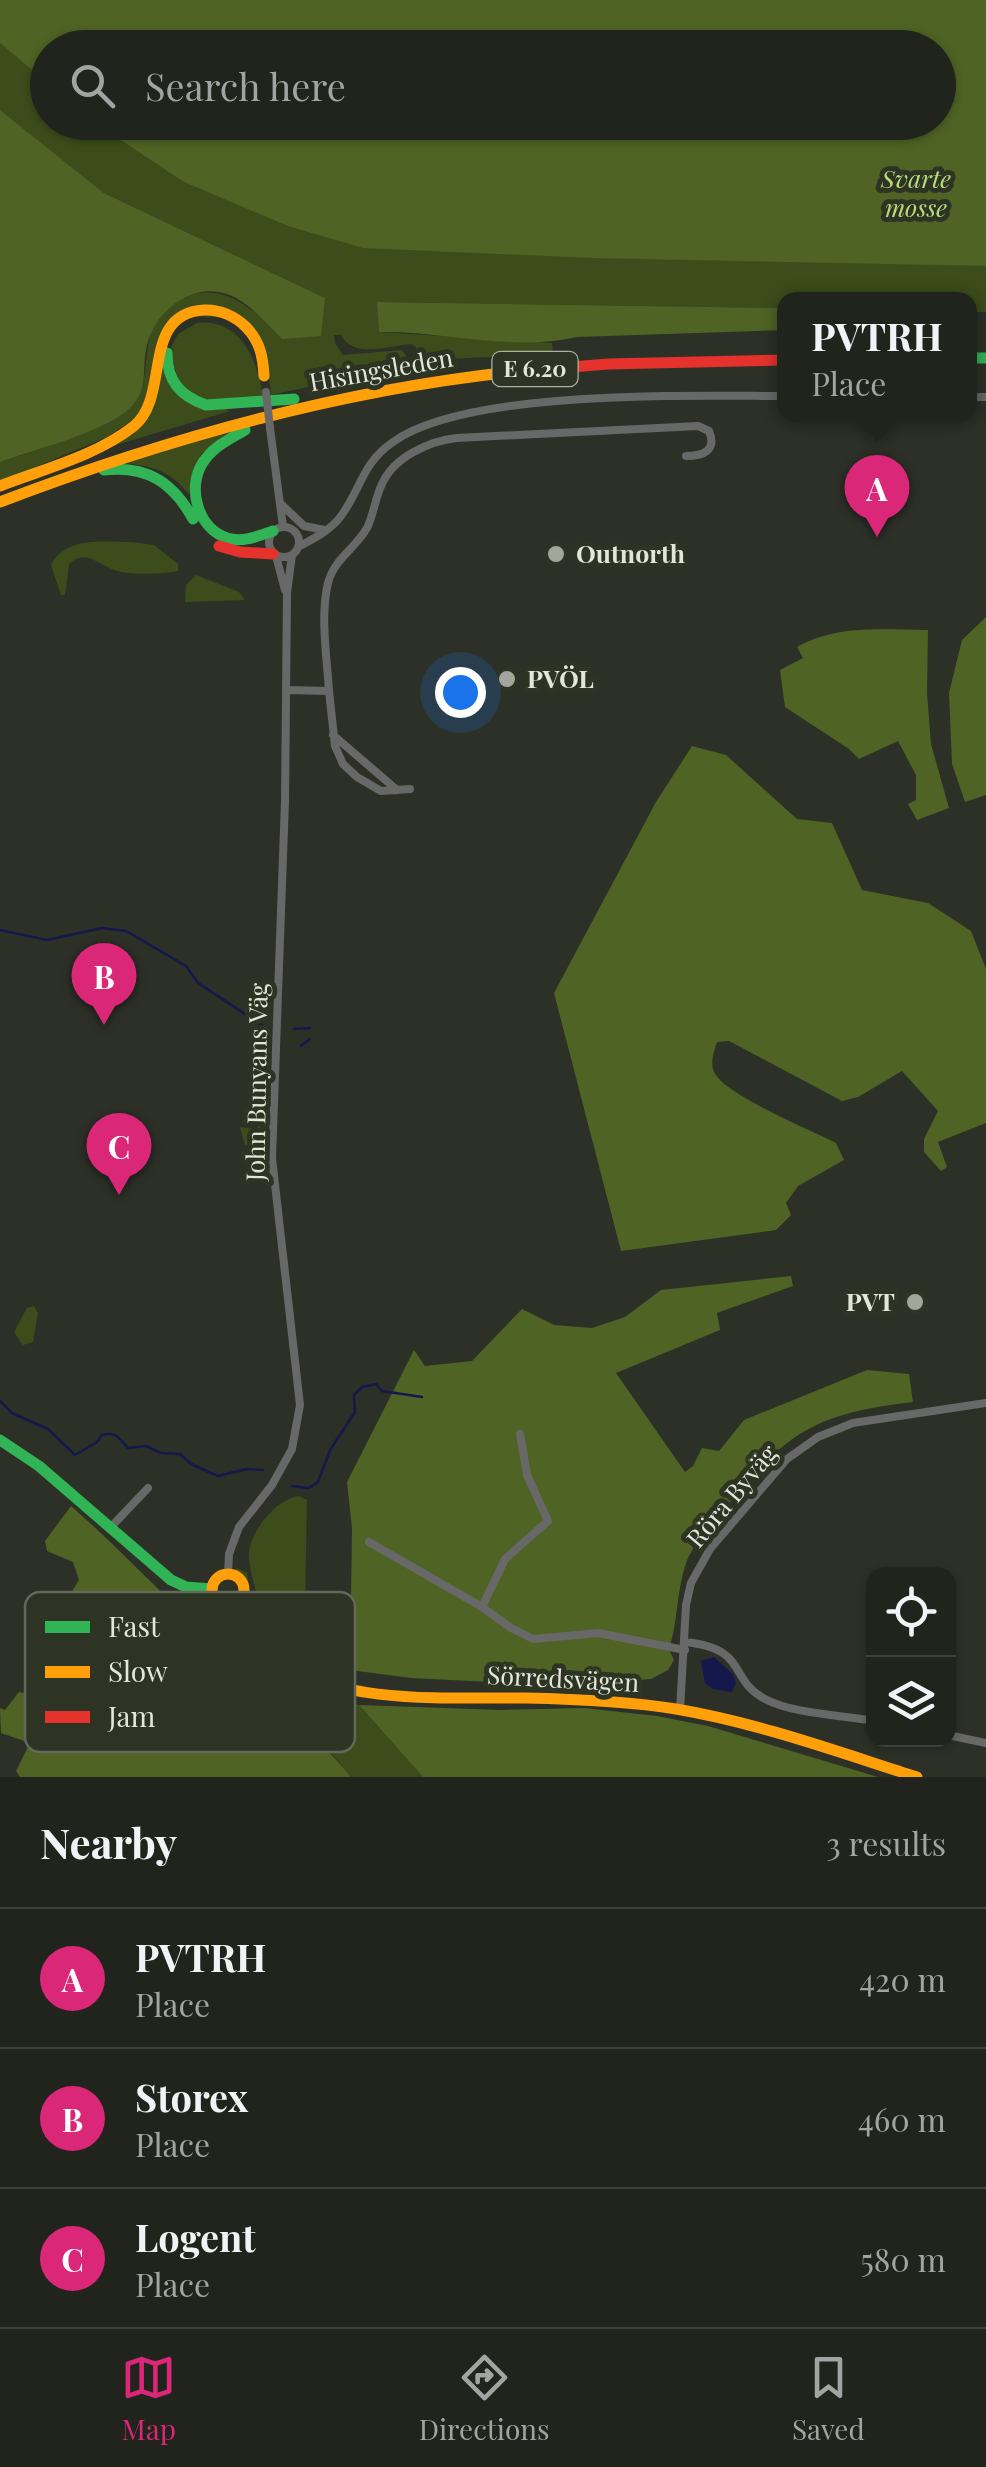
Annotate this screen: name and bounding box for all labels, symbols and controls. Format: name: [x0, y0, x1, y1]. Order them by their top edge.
search box: [30, 30, 956, 140]
icon: search: [65, 58, 120, 113]
text: Search here: [145, 60, 346, 111]
park label: Svarte mosse: [880, 161, 951, 223]
popup: [777, 292, 977, 422]
text: PVTRH: [811, 310, 943, 361]
street label: Hisingsleden: [306, 340, 455, 397]
road number: E 6.20: [492, 352, 578, 386]
text: Place: [811, 361, 887, 404]
pin: A: [844, 454, 910, 537]
place label: Outnorth: [576, 536, 685, 569]
marker: Outnorth: [545, 543, 567, 565]
place label: PVÖL: [527, 661, 594, 694]
your location: [435, 667, 486, 718]
marker: PVÖL: [496, 668, 518, 690]
pin: B: [72, 942, 136, 1025]
street label: John Bunyans Väg: [237, 982, 274, 1182]
pin: C: [86, 1112, 152, 1195]
place label: PVT: [846, 1284, 895, 1317]
marker: PVT: [904, 1291, 926, 1313]
street label: Röra Byväg: [678, 1436, 784, 1554]
map controls: [866, 1567, 956, 1747]
button: locate: [866, 1567, 956, 1657]
legend: [25, 1592, 355, 1752]
text: Fast: [108, 1607, 161, 1644]
text: Slow: [108, 1652, 168, 1689]
street label: Sörredsvägen: [486, 1657, 640, 1698]
button: layers: [866, 1657, 956, 1747]
text: Jam: [107, 1697, 155, 1734]
text: Nearby: [40, 1814, 177, 1870]
text: 3 results: [826, 1821, 946, 1864]
text: PVTRH: [135, 1931, 266, 1982]
text: A: [62, 1957, 83, 2000]
text: 420 m: [859, 1957, 946, 2000]
text: Place: [135, 1982, 210, 2025]
text: Storex: [135, 2071, 248, 2122]
text: B: [62, 2097, 83, 2140]
text: 460 m: [858, 2097, 946, 2140]
text: Place: [135, 2122, 210, 2165]
text: Logent: [135, 2211, 256, 2262]
text: C: [61, 2237, 84, 2280]
text: 580 m: [860, 2237, 946, 2280]
text: Place: [135, 2262, 210, 2305]
tab: Map: [121, 2350, 176, 2447]
tab: Directions: [419, 2350, 550, 2447]
tab: Saved: [792, 2350, 865, 2447]

